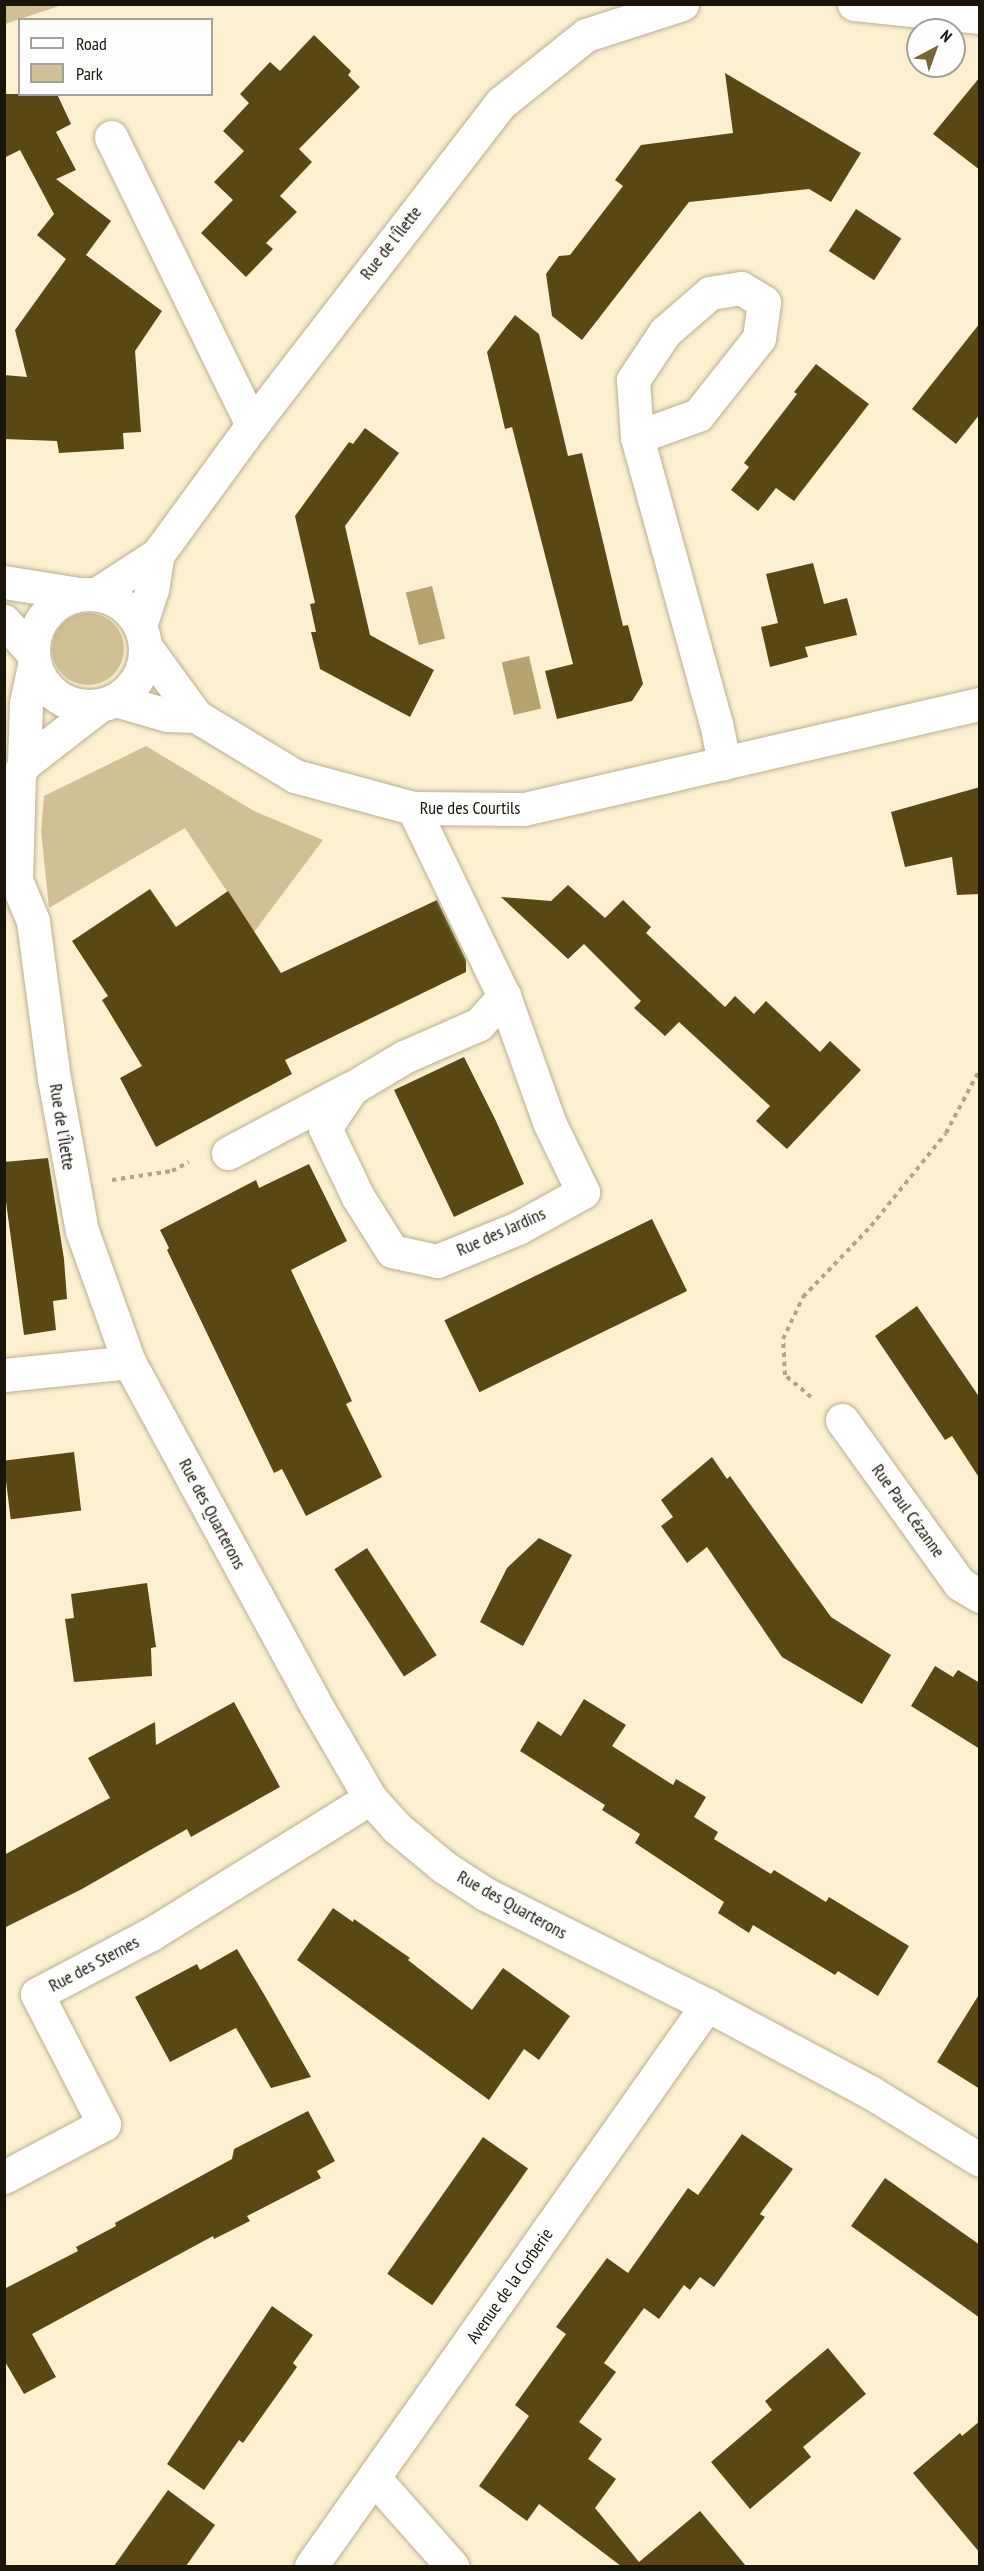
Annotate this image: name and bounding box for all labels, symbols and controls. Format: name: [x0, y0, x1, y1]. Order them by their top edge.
legend: [18, 18, 213, 96]
north arrow: [906, 18, 966, 78]
text: N: [937, 26, 956, 46]
text: Road: [76, 32, 107, 55]
text: Park: [76, 62, 103, 85]
street label: Rue de l'Îlette: [356, 202, 426, 284]
street label: Rue des Courtils: [420, 797, 520, 819]
street label: Rue de l'Îlette: [45, 1082, 79, 1172]
street label: Rue des Jardins: [453, 1203, 549, 1261]
street label: Rue des Quarterons: [174, 1455, 250, 1573]
street label: Rue Paul Cézanne: [867, 1460, 949, 1562]
street label: Rue des Quarterons: [453, 1866, 571, 1944]
street label: Rue des Sternes: [45, 1931, 143, 1997]
street label: Avenue de la Corberie: [462, 2224, 558, 2348]

